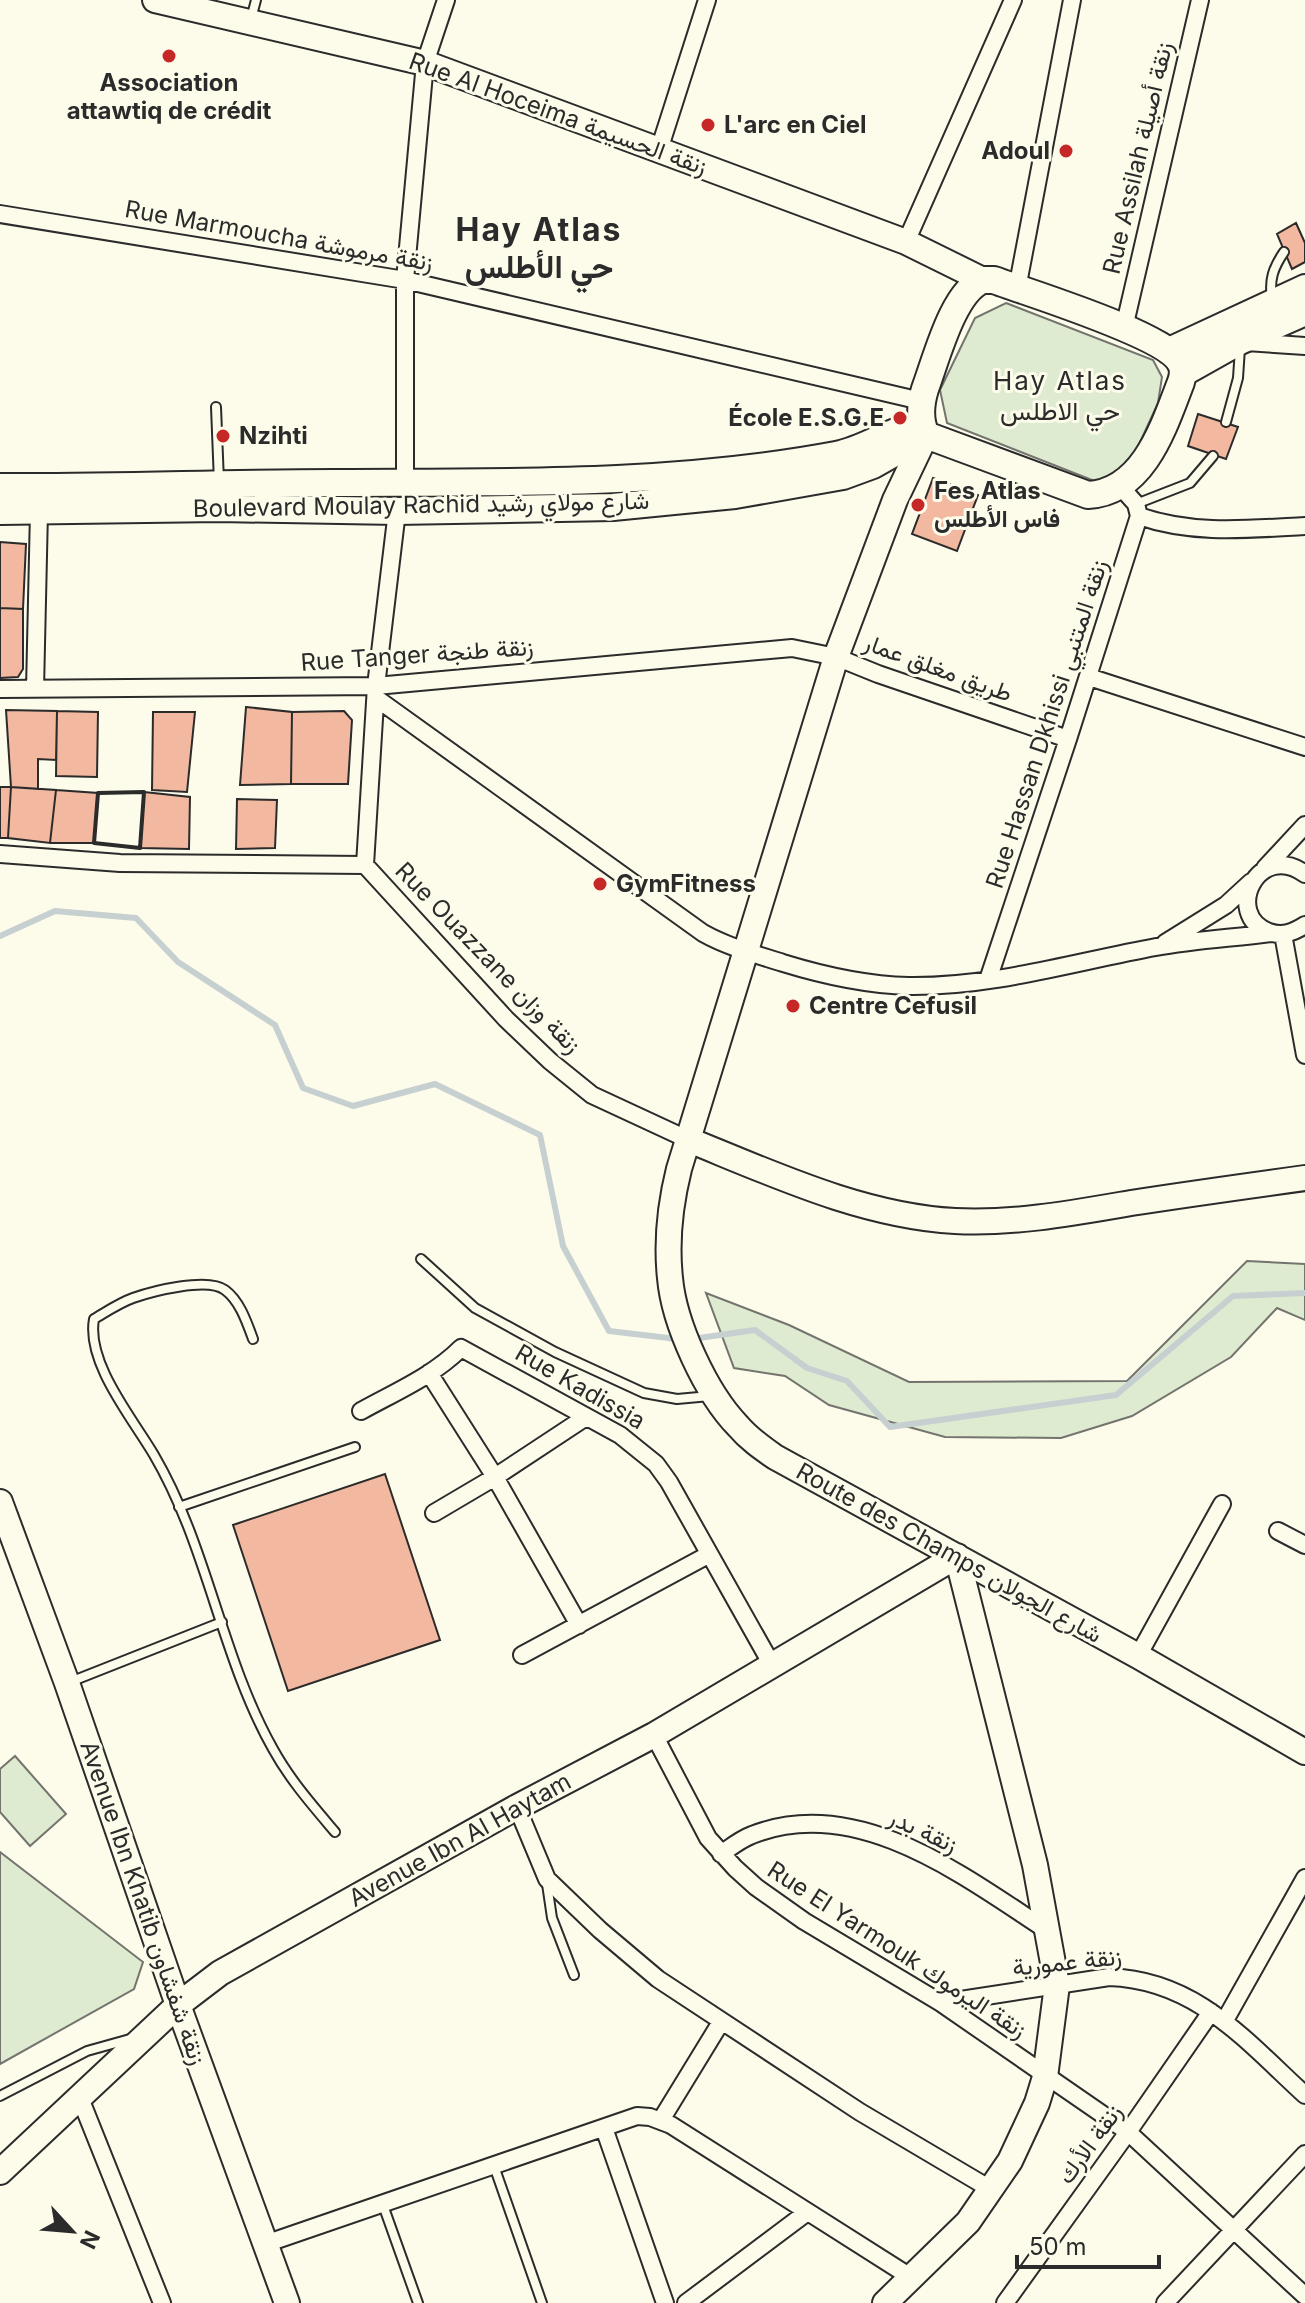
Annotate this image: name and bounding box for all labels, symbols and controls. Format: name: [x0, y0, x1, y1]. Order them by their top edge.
street label: Rue Assilah زنقة أصيلة: [1097, 39, 1179, 277]
street label: Rue Al Hoceima زنقة الحسيمة: [405, 46, 711, 182]
marker: Association attawtiq de crédit: [160, 47, 178, 65]
place label: Association attawtiq de crédit: [67, 68, 271, 125]
place label: L'arc en Ciel: [724, 110, 866, 139]
marker: L'arc en Ciel: [699, 116, 717, 134]
place label: Adoul: [981, 136, 1050, 165]
marker: Adoul: [1057, 142, 1075, 160]
street label: Rue Marmoucha زنقة مرموشة: [123, 194, 435, 278]
district label: Hay Atlas حي الأطلس: [456, 210, 622, 294]
district label: Hay Atlas حي الاطلس: [993, 365, 1127, 432]
place label: École E.S.G.E: [728, 403, 884, 432]
marker: École E.S.G.E: [891, 409, 909, 427]
place label: Nzihti: [239, 421, 308, 450]
marker: Nzihti: [214, 427, 232, 445]
place label: Fes Atlas فاس الأطلس: [934, 476, 1060, 533]
street label: Boulevard Moulay Rachid شارع مولاي رشيد: [193, 486, 650, 528]
marker: Fes Atlas فاس الأطلس: [909, 496, 927, 514]
street label: Rue Hassan Dkhissi زنقة المتنبي: [980, 556, 1118, 893]
street label: طريق مغلق عمار: [859, 627, 1016, 709]
street label: Rue Tanger زنقة طنجة: [300, 632, 534, 678]
street label: Rue Ouazzane زنقة وزان: [389, 856, 587, 1060]
place label: GymFitness: [616, 869, 756, 898]
marker: GymFitness: [591, 875, 609, 893]
place label: Centre Cefusil: [809, 991, 977, 1020]
marker: Centre Cefusil: [784, 997, 802, 1015]
street label: Rue Kadissia: [510, 1338, 650, 1435]
street label: Route des Champs شارع الجولان: [790, 1456, 1107, 1651]
street label: Avenue Ibn Khatib زنقة شفشاون: [73, 1737, 213, 2069]
street label: Avenue Ibn Al Haytam: [344, 1766, 576, 1913]
street label: زنقة بدر: [883, 1802, 962, 1860]
street label: Rue El Yarmouk زنقة اليرموك: [762, 1855, 1032, 2045]
street label: زنقة عمورية: [1011, 1941, 1123, 1983]
street label: زنقة الأرك: [1051, 2098, 1129, 2190]
north arrow: [32, 2191, 112, 2271]
scale bar: [1017, 2219, 1159, 2269]
text: N: [75, 2227, 105, 2253]
text: 50 m: [1029, 2232, 1087, 2261]

